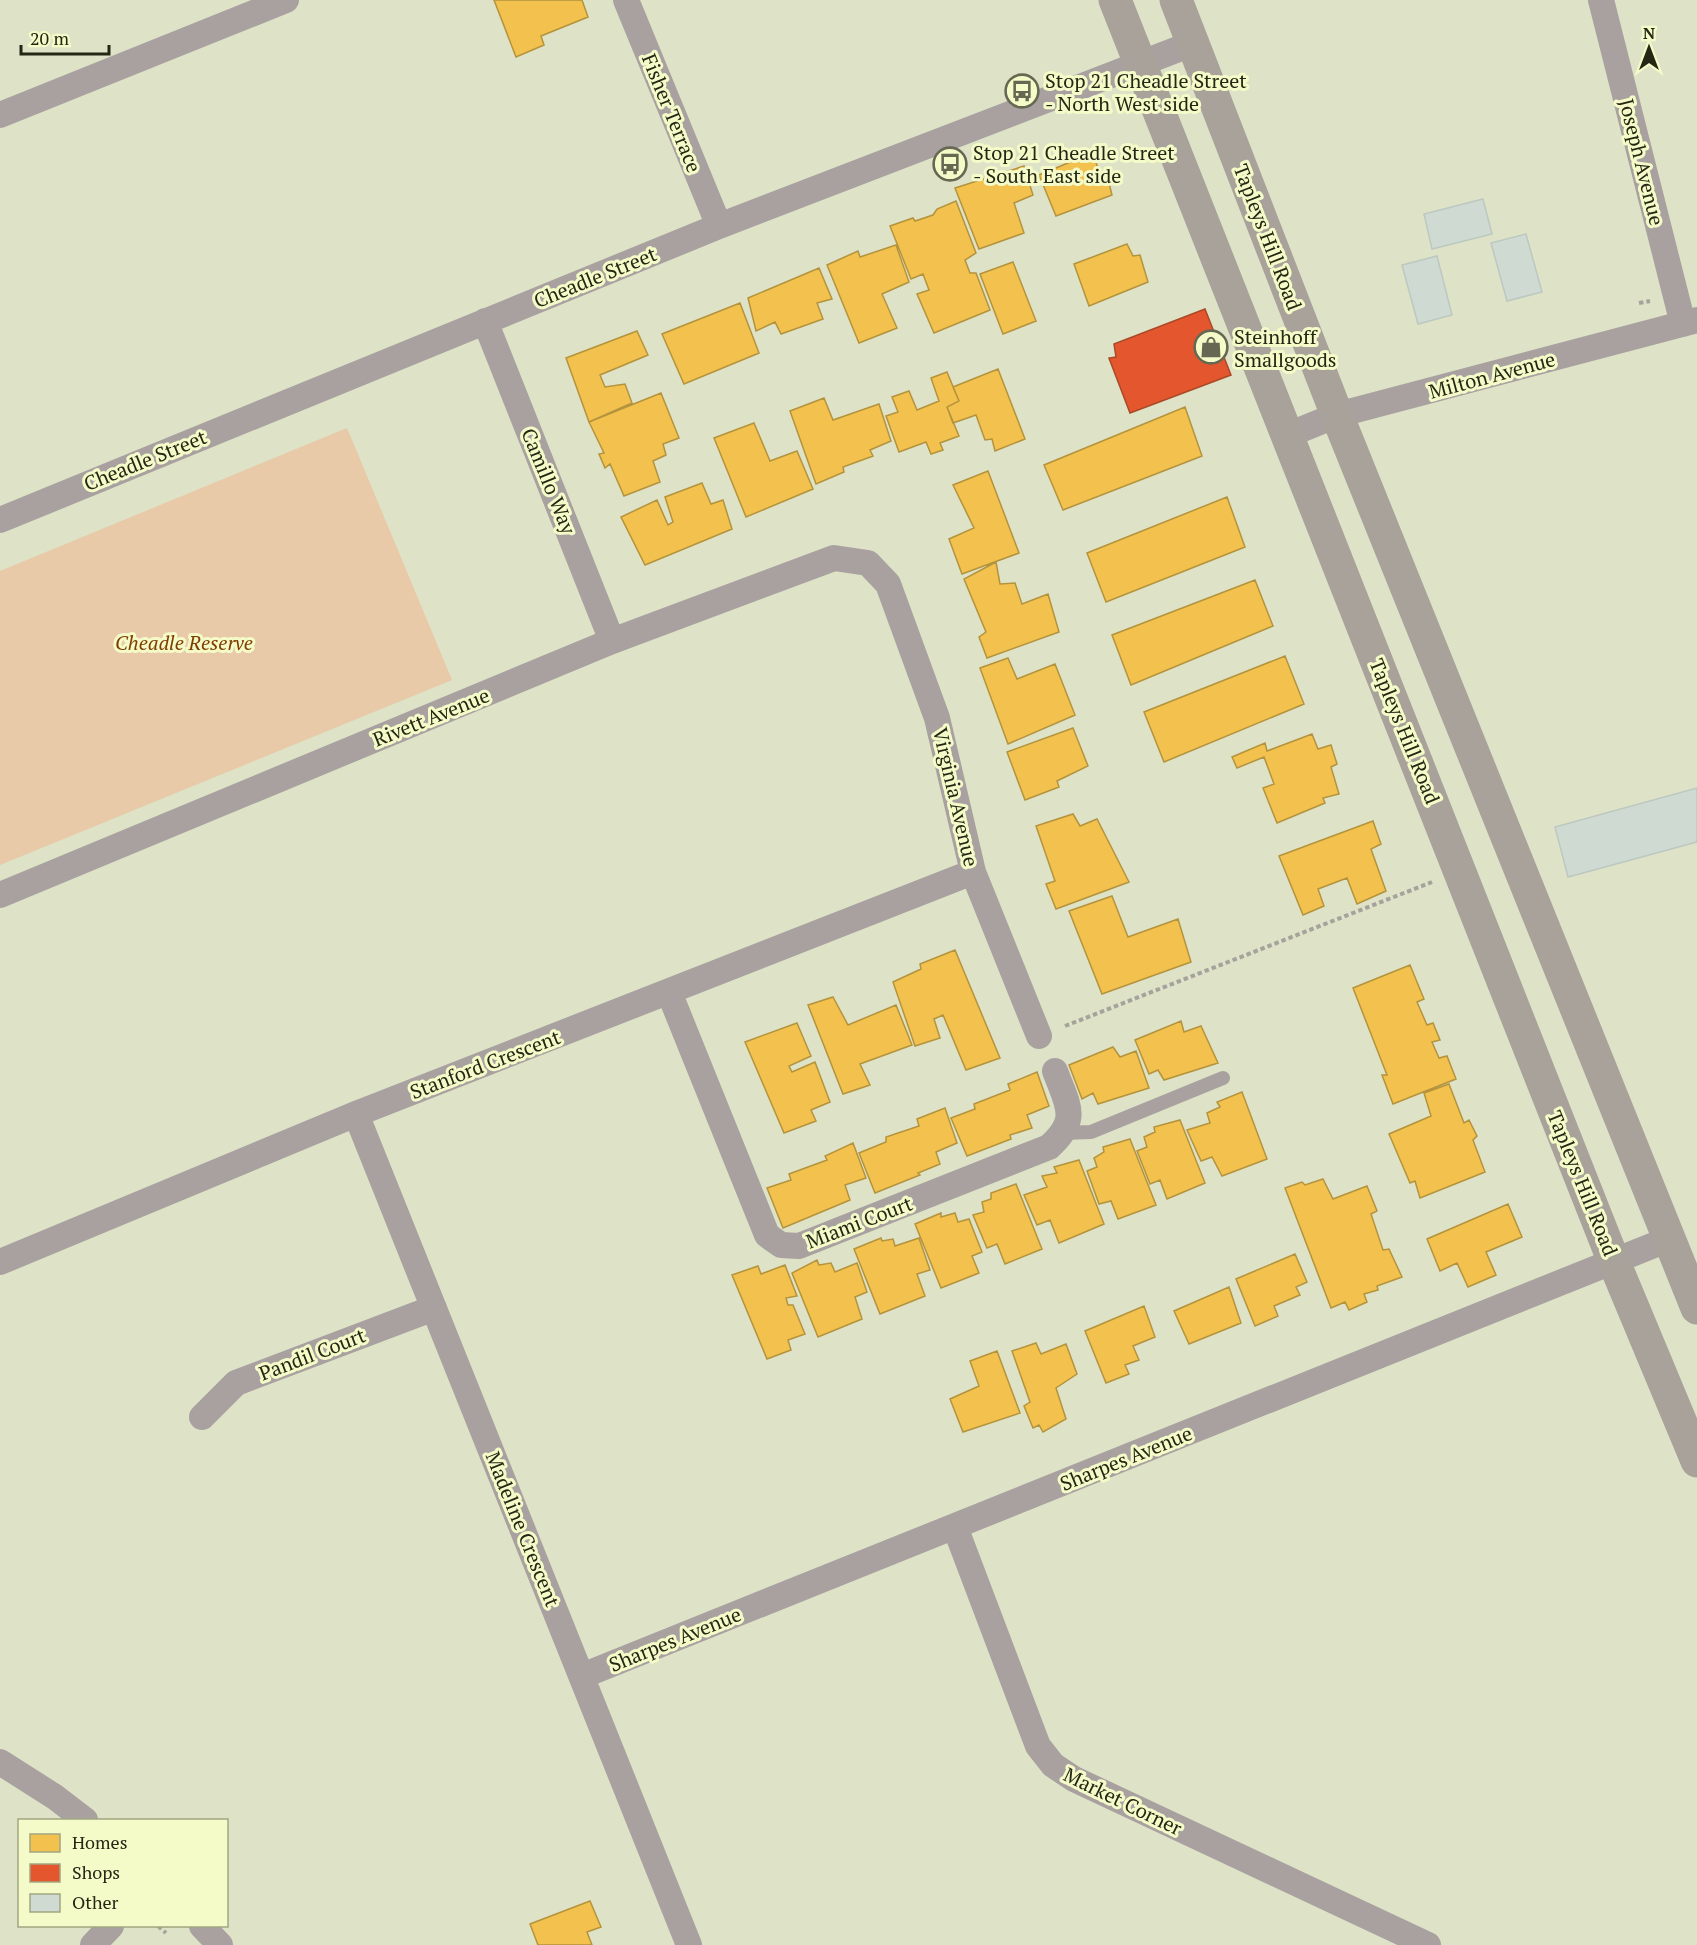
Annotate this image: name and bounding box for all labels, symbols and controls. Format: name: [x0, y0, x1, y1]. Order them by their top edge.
scale bar: [21, 18, 110, 56]
north arrow: [1619, 18, 1679, 78]
text: N: [1643, 22, 1655, 44]
text: 20 m: [30, 26, 70, 50]
street label: Fisher Terrace: [636, 50, 708, 176]
place label: Stop 21 Cheadle Street - North West side: [1045, 67, 1247, 117]
bus stop icon: Stop 21 Cheadle Street - North West side: [1004, 73, 1040, 109]
street label: Joseph Avenue: [1613, 96, 1671, 228]
place label: Stop 21 Cheadle Street - South East side: [973, 139, 1175, 189]
bus stop icon: Stop 21 Cheadle Street - South East side: [932, 146, 968, 182]
street label: Tapleys Hill Road: [1228, 160, 1308, 314]
street label: Cheadle Street: [530, 240, 661, 314]
place label: Steinhoff Smallgoods: [1234, 323, 1337, 373]
shop icon: Steinhoff Smallgoods: [1193, 329, 1229, 365]
street label: Milton Avenue: [1426, 345, 1558, 405]
street label: Cheadle Street: [80, 423, 211, 497]
street label: Camillo Way: [516, 424, 583, 539]
park label: Cheadle Reserve: [115, 629, 253, 656]
street label: Tapleys Hill Road: [1364, 654, 1446, 808]
street label: Rivett Avenue: [369, 681, 493, 753]
street label: Virginia Avenue: [927, 725, 985, 869]
street label: Stanford Crescent: [406, 1023, 565, 1105]
street label: Tapleys Hill Road: [1542, 1106, 1624, 1260]
street label: Miami Court: [802, 1189, 916, 1255]
street label: Pandil Court: [255, 1321, 370, 1387]
street label: Sharpes Avenue: [1056, 1419, 1196, 1497]
street label: Madeline Crescent: [480, 1447, 567, 1611]
street label: Sharpes Avenue: [605, 1600, 745, 1678]
street label: Market Corner: [1059, 1761, 1187, 1841]
legend: [18, 1819, 228, 1927]
text: Homes: [72, 1830, 127, 1854]
text: Shops: [72, 1860, 120, 1884]
text: Other: [72, 1890, 119, 1914]

